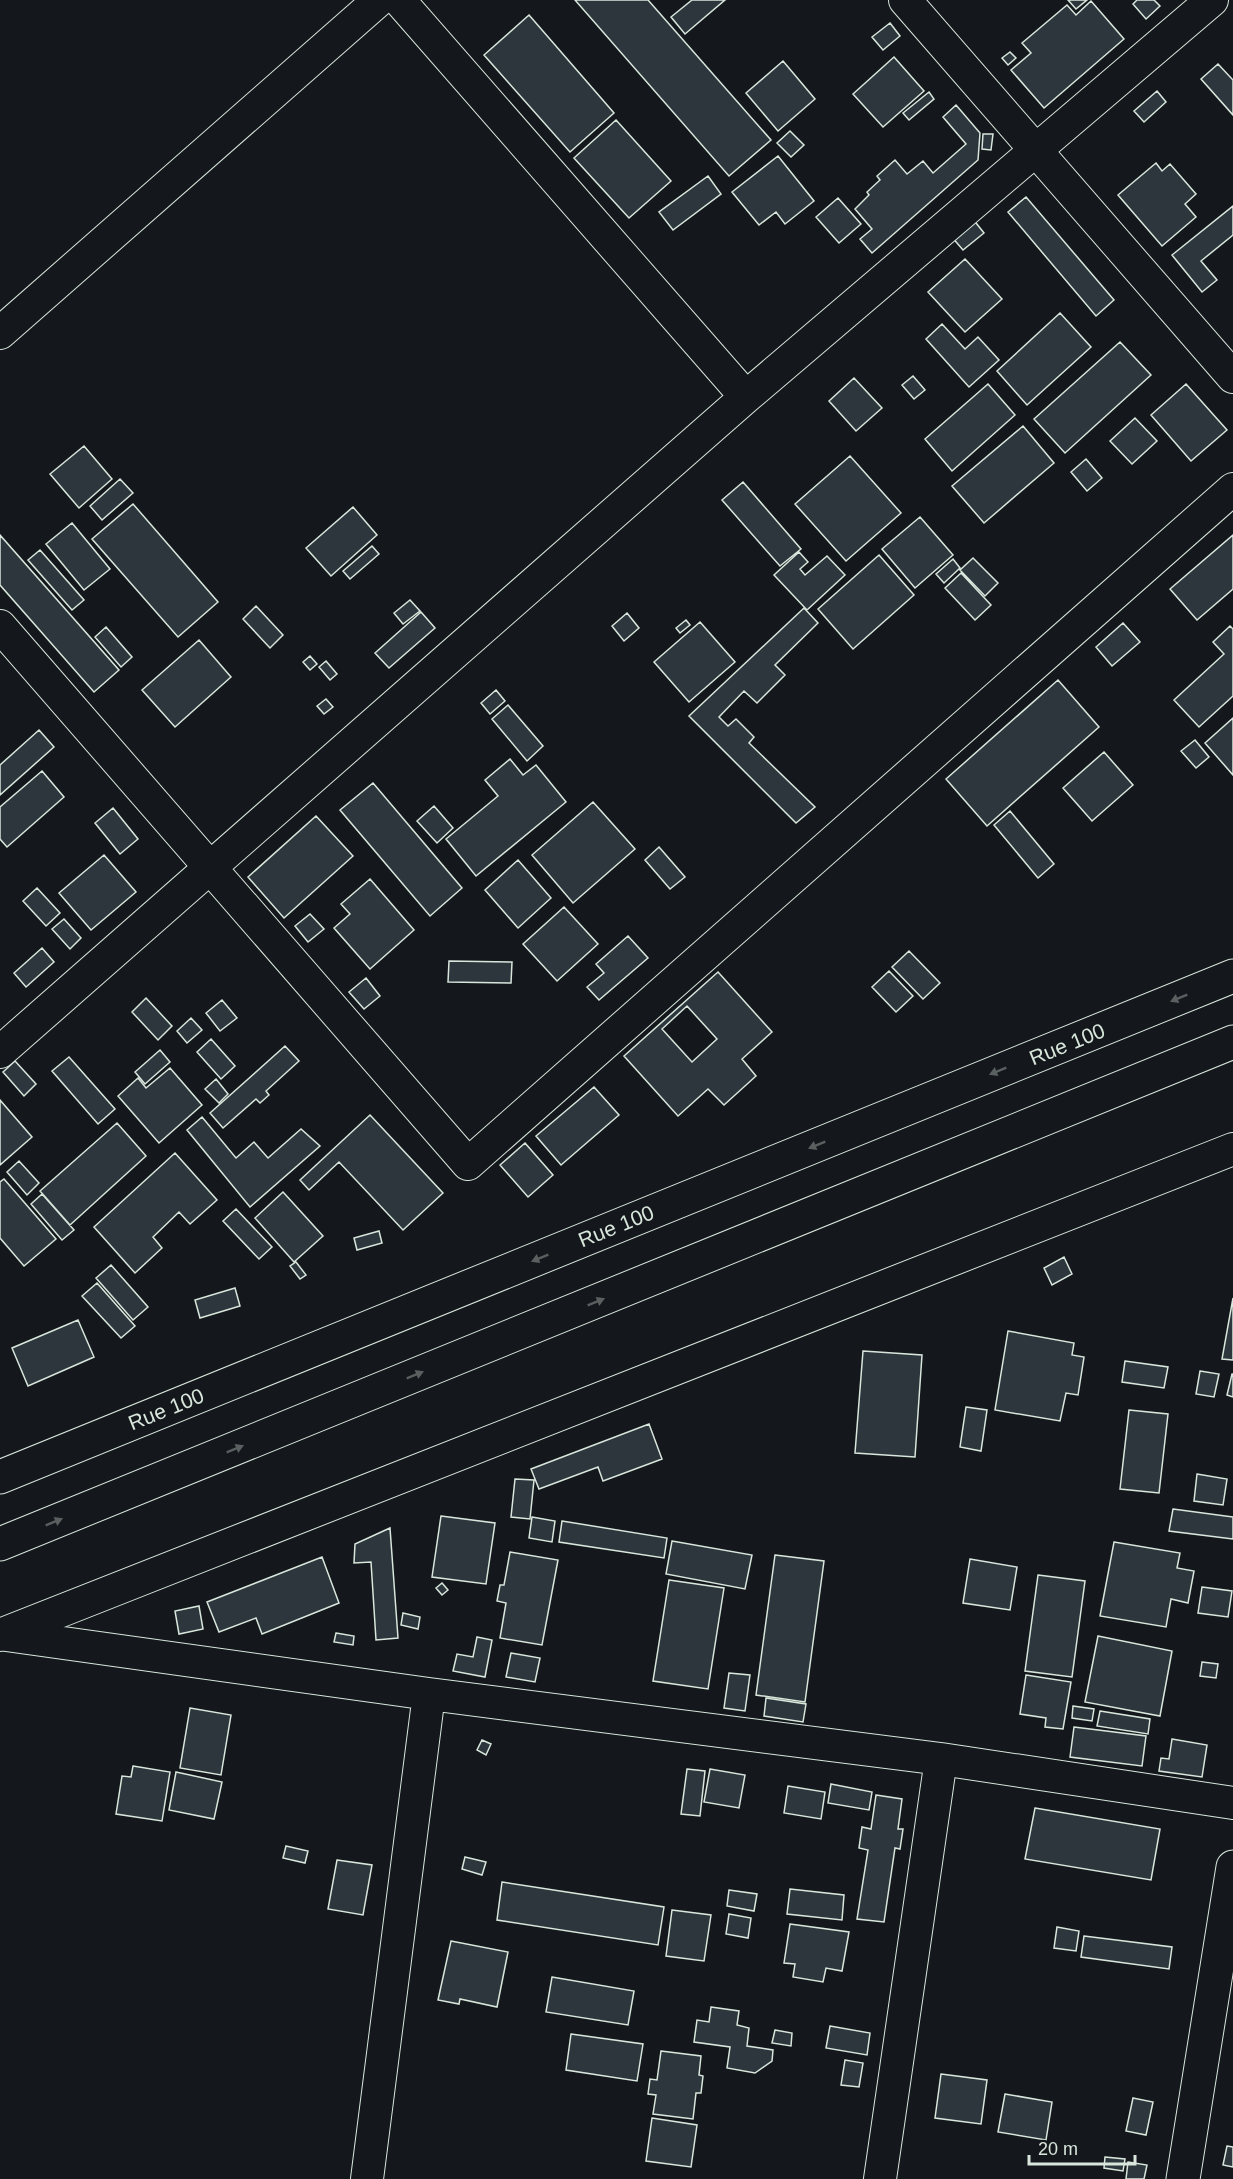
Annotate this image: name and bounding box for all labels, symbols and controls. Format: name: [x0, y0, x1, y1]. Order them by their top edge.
one-way arrow: [1170, 994, 1188, 1003]
street label: Rue 100: [1026, 1018, 1108, 1070]
one-way arrow: [989, 1067, 1007, 1076]
one-way arrow: [808, 1140, 826, 1150]
street label: Rue 100: [575, 1200, 657, 1252]
one-way arrow: [530, 1253, 548, 1263]
one-way arrow: [587, 1297, 605, 1306]
one-way arrow: [407, 1370, 425, 1380]
street label: Rue 100: [125, 1383, 207, 1435]
one-way arrow: [226, 1443, 244, 1453]
one-way arrow: [46, 1517, 64, 1527]
scale bar: [1029, 2128, 1136, 2166]
text: 20 m: [1038, 2139, 1078, 2159]

